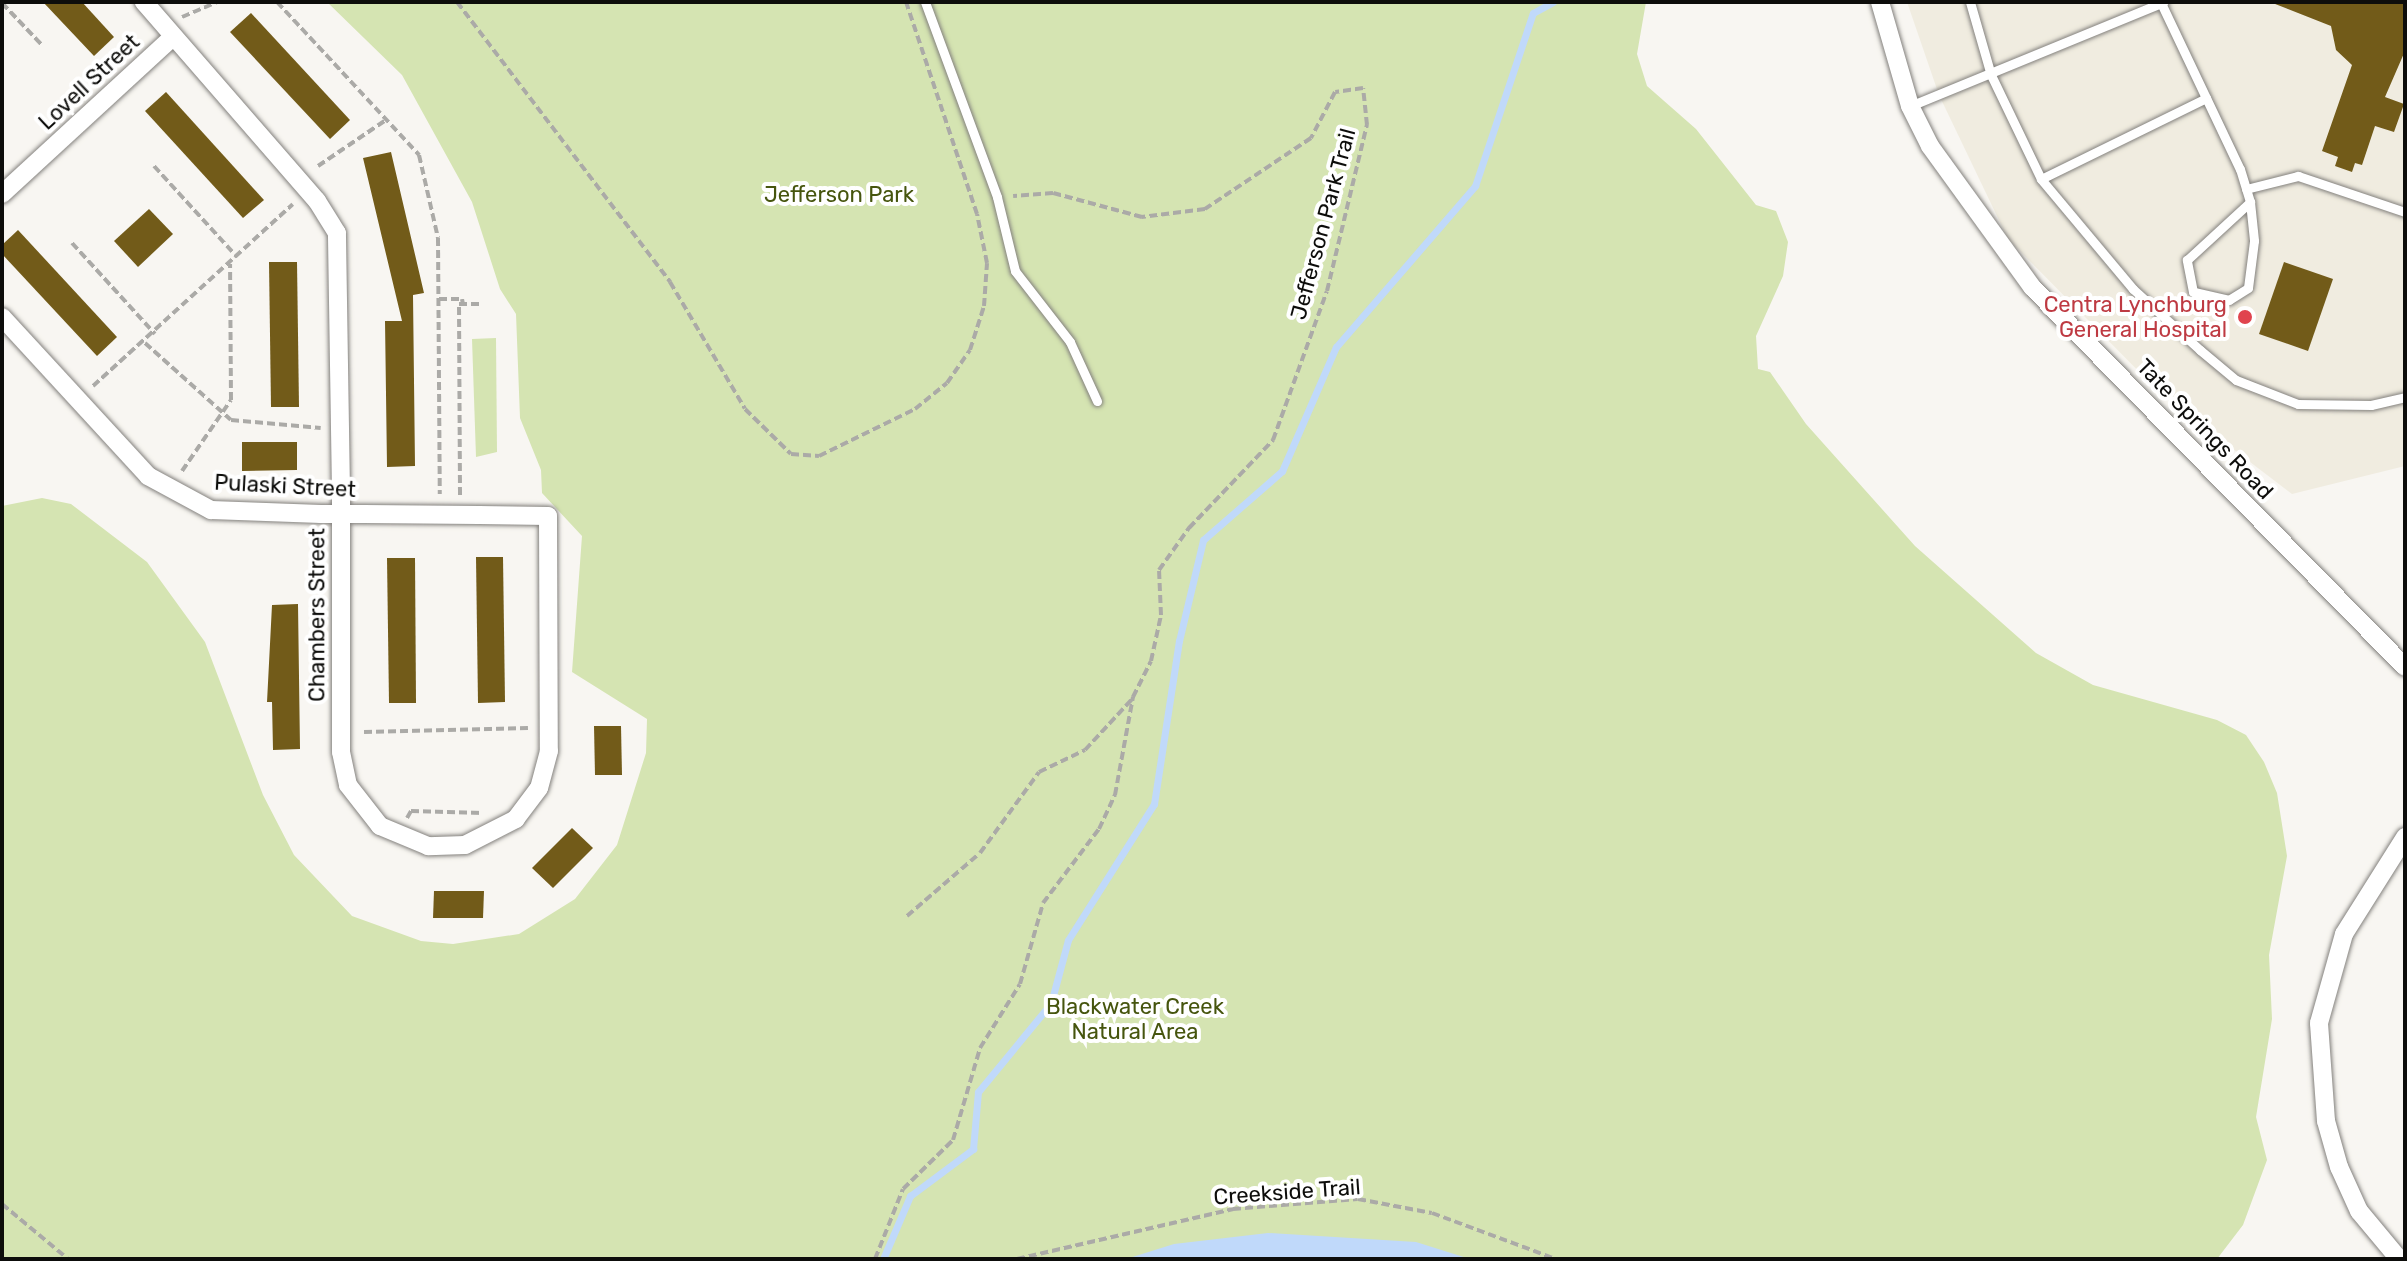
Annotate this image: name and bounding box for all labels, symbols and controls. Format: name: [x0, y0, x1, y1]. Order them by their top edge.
street label: Lovell Street: [33, 29, 145, 135]
street label: Jefferson Park Trail: [1285, 125, 1361, 323]
park label: Jefferson Park: [764, 182, 914, 208]
place label: Centra Lynchburg General Hospital: [2044, 291, 2227, 342]
marker: Centra Lynchburg General Hospital: [2234, 306, 2256, 328]
street label: Tate Springs Road: [2131, 353, 2279, 505]
street label: Pulaski Street: [214, 469, 356, 503]
street label: Chambers Street: [304, 528, 330, 702]
park label: Blackwater Creek Natural Area: [1046, 993, 1224, 1044]
street label: Creekside Trail: [1212, 1174, 1362, 1210]

